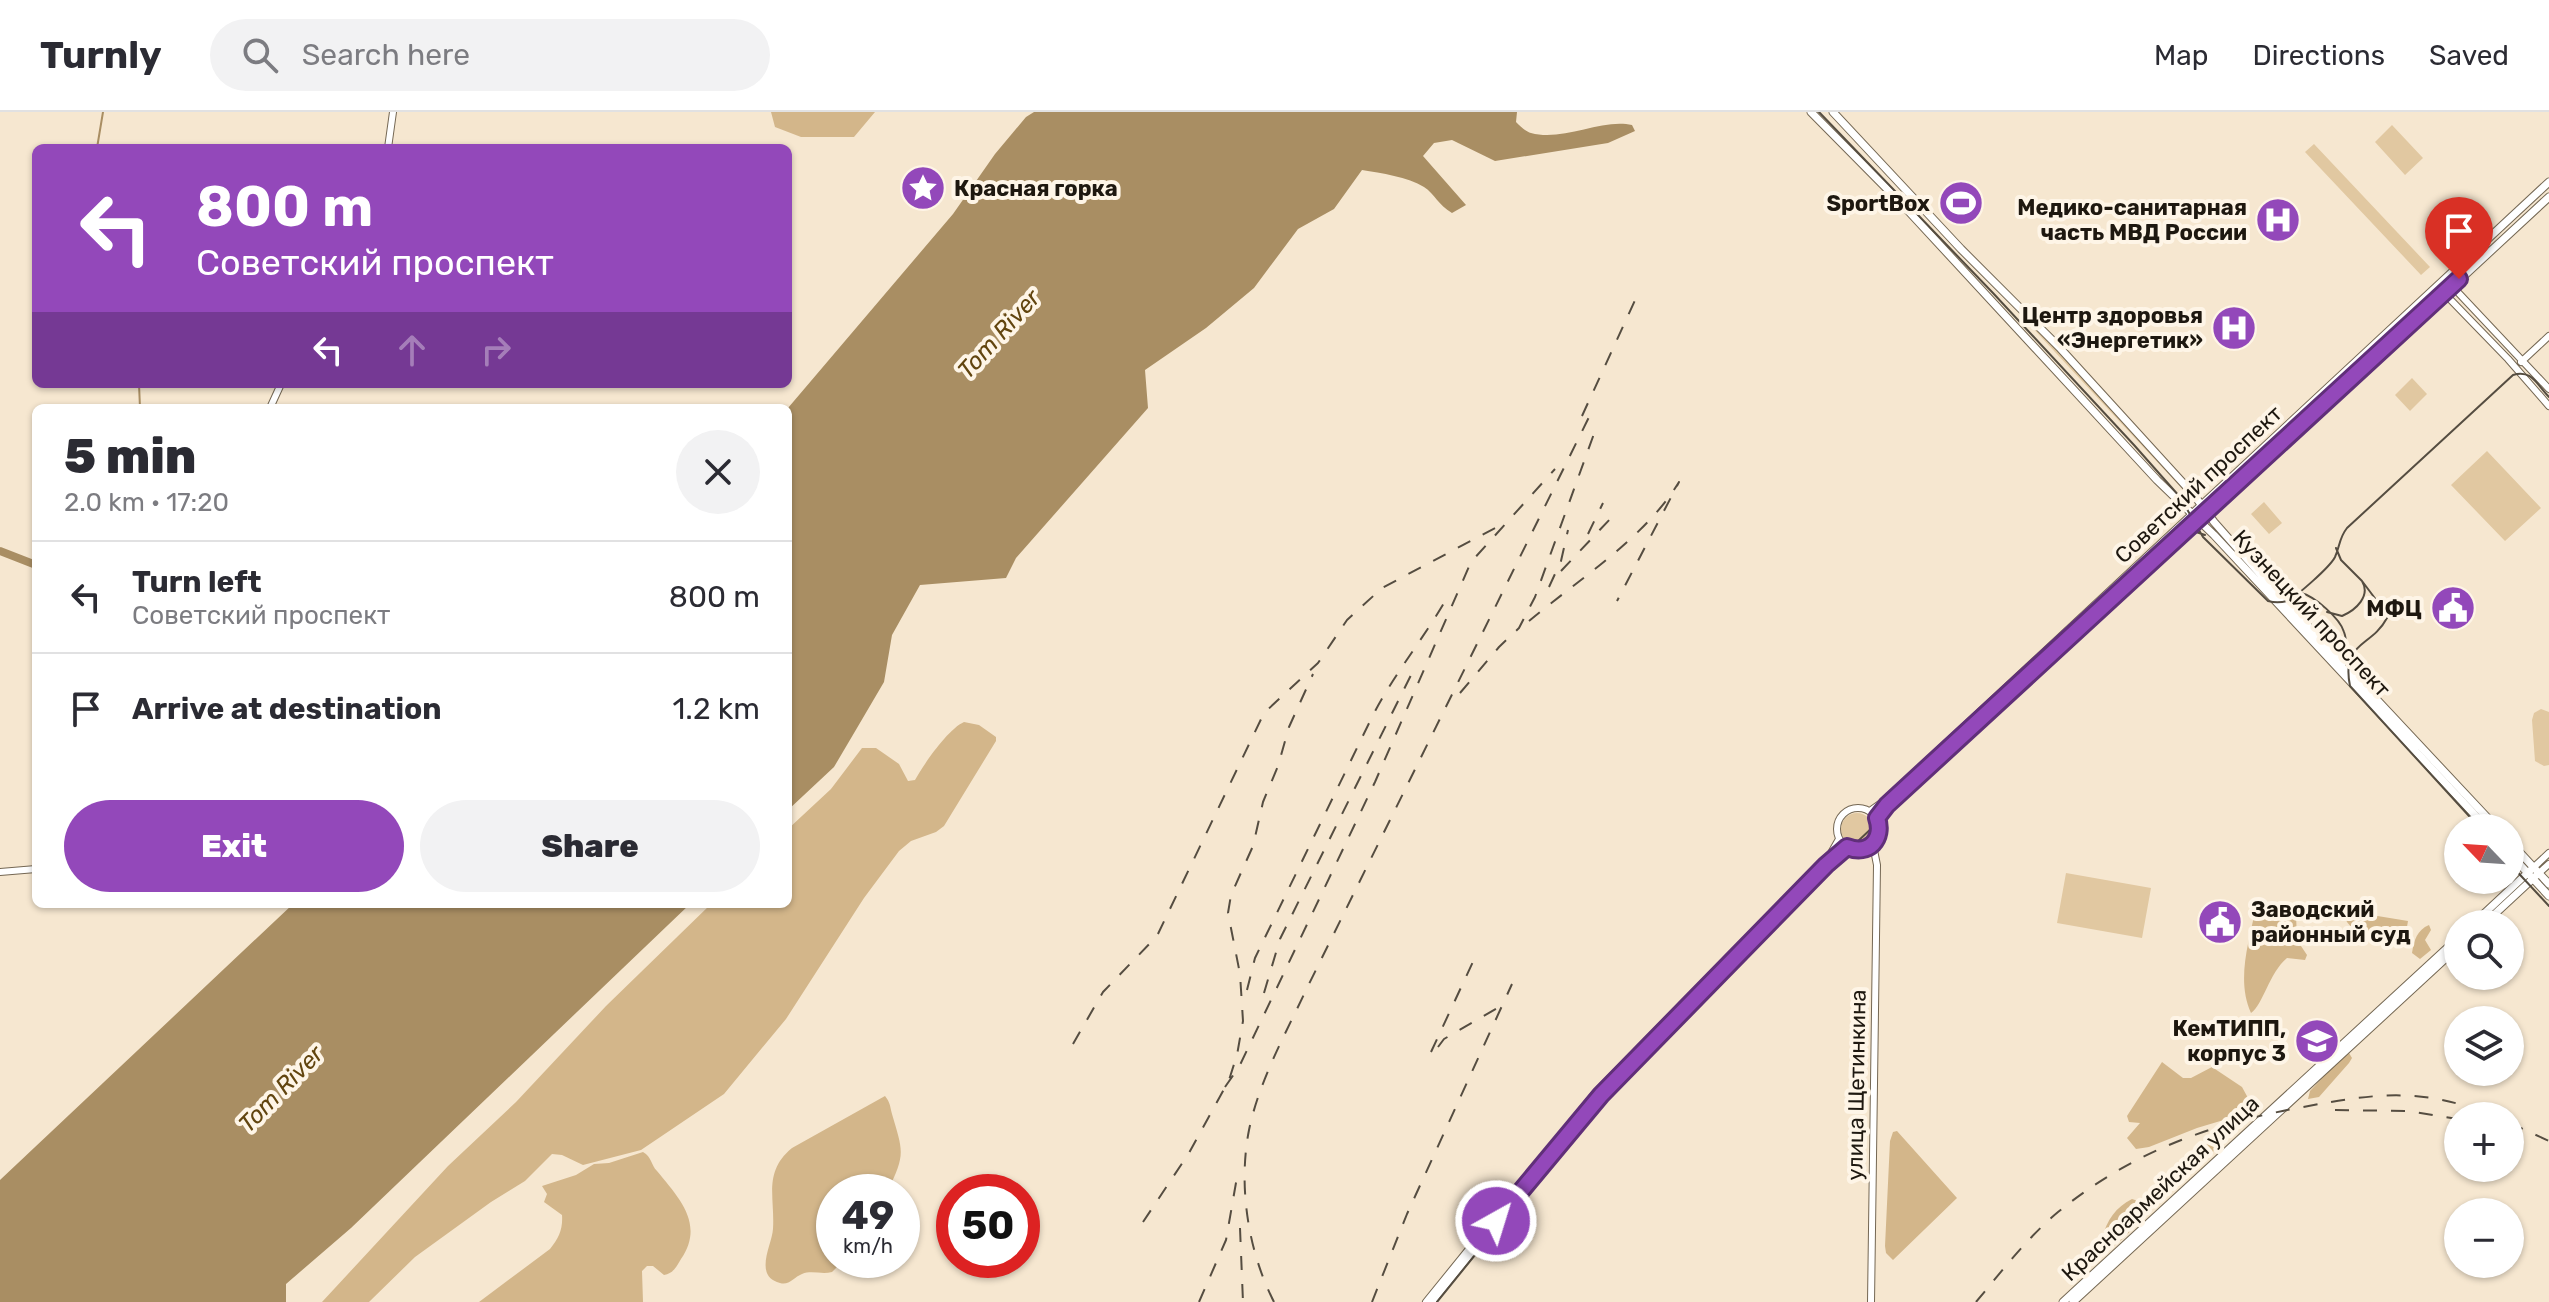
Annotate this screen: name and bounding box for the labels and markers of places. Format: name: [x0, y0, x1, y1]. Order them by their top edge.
place icon: Красная горка: [899, 164, 947, 212]
place label: Красная горка: [954, 175, 1118, 202]
sports icon: SportBox: [1937, 179, 1985, 227]
place label: SportBox: [1826, 190, 1930, 217]
place label: Медико-санитарная часть МВД России: [2017, 194, 2247, 246]
hospital icon: Медико-санитарная часть МВД России: [2254, 196, 2302, 244]
pin: [2425, 197, 2493, 279]
place label: Центр здоровья «Энергетик»: [2022, 302, 2203, 354]
hospital icon: Центр здоровья «Энергетик»: [2210, 304, 2258, 352]
public building icon: МФЦ: [2429, 584, 2477, 632]
place label: МФЦ: [2366, 595, 2422, 622]
place label: Заводский районный суд: [2251, 896, 2411, 948]
public building icon: Заводский районный суд: [2196, 898, 2244, 946]
place label: КемТИПП, корпус 3: [2172, 1015, 2286, 1067]
school or university icon: КемТИПП, корпус 3: [2293, 1017, 2341, 1065]

